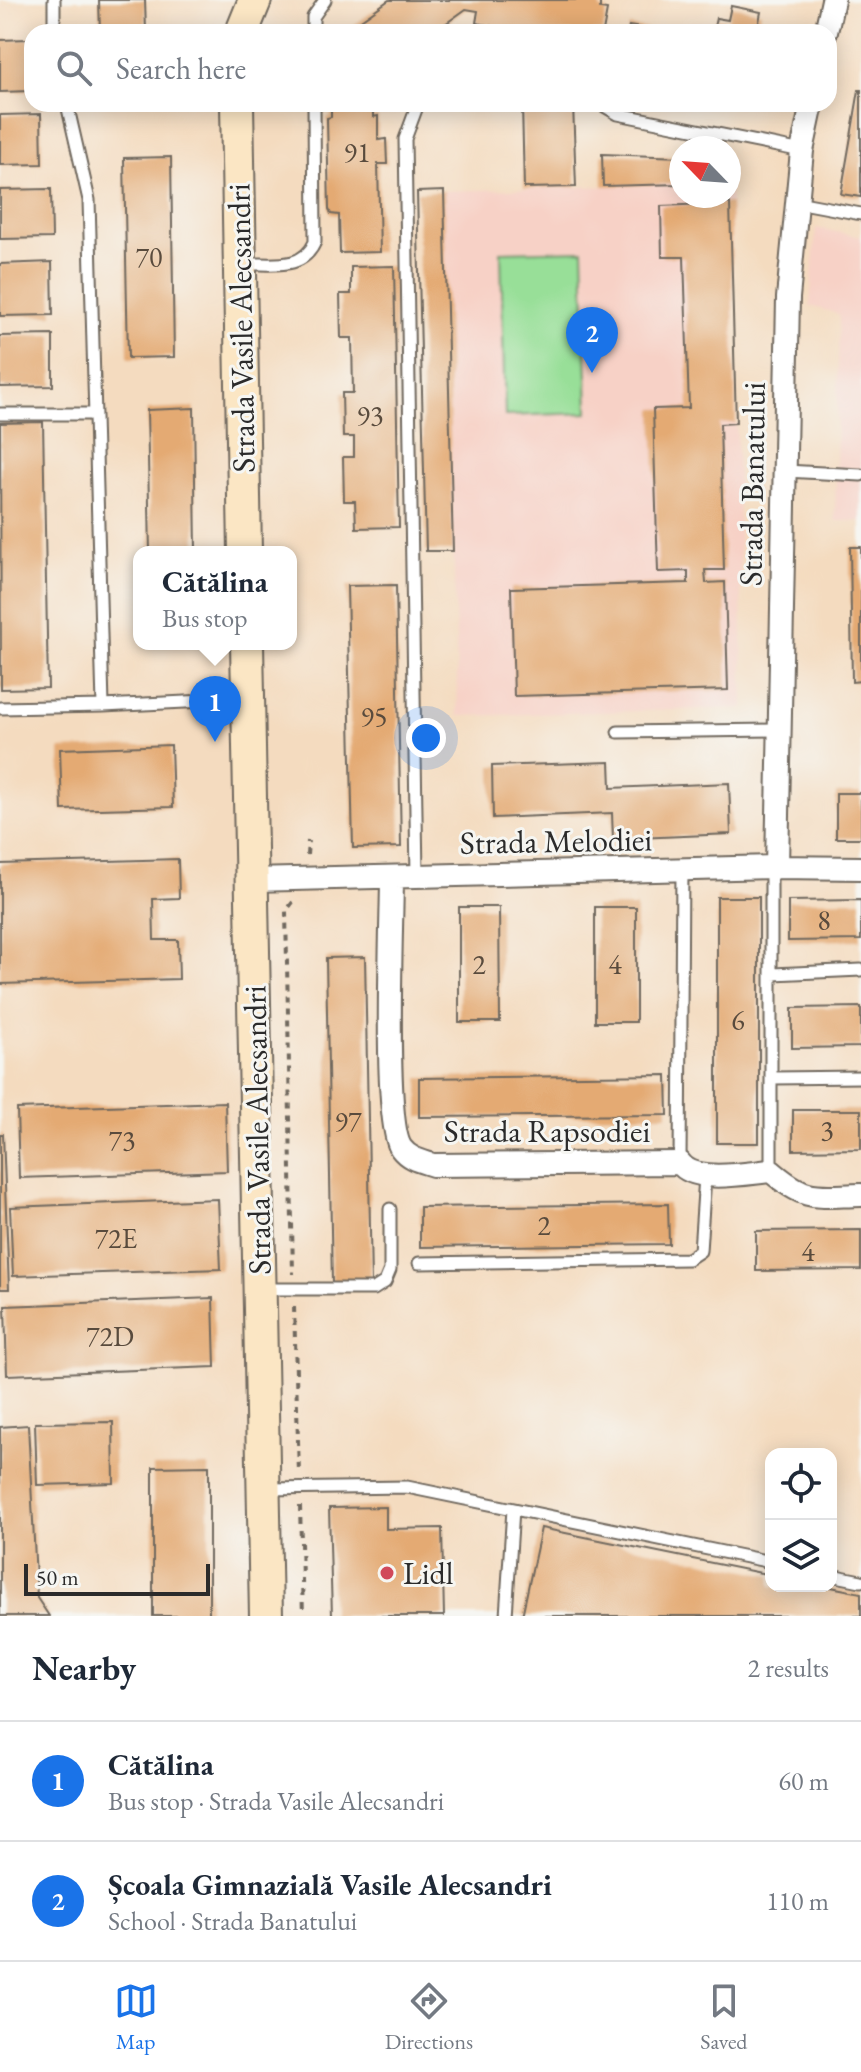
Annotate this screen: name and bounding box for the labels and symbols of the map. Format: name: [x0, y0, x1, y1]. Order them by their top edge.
house number: 91: [344, 134, 370, 170]
north arrow: [669, 136, 741, 208]
street label: Strada Vasile Alecsandri: [217, 183, 265, 473]
house number: 70: [136, 239, 162, 275]
pin: 2: [566, 307, 618, 373]
street label: Strada Banatului: [729, 381, 775, 586]
house number: 93: [357, 397, 383, 433]
pin: 1: [189, 676, 241, 742]
house number: 95: [361, 698, 387, 734]
your location: [406, 718, 446, 758]
street label: Strada Melodiei: [459, 818, 653, 864]
house number: 8: [817, 902, 831, 938]
house number: 2: [472, 946, 486, 982]
house number: 4: [608, 946, 622, 982]
street label: Strada Vasile Alecsandri: [233, 985, 281, 1275]
house number: 6: [731, 1002, 745, 1038]
house number: 97: [335, 1103, 362, 1139]
street label: Strada Rapsodiei: [444, 1110, 650, 1152]
house number: 3: [820, 1112, 834, 1148]
house number: 73: [109, 1122, 135, 1158]
house number: 2: [537, 1207, 551, 1243]
house number: 72E: [95, 1220, 138, 1256]
house number: 4: [801, 1233, 815, 1269]
house number: 72D: [86, 1318, 134, 1354]
place label: Lidl: [403, 1552, 454, 1594]
scale bar: [24, 1560, 210, 1596]
marker: Lidl: [378, 1564, 396, 1582]

